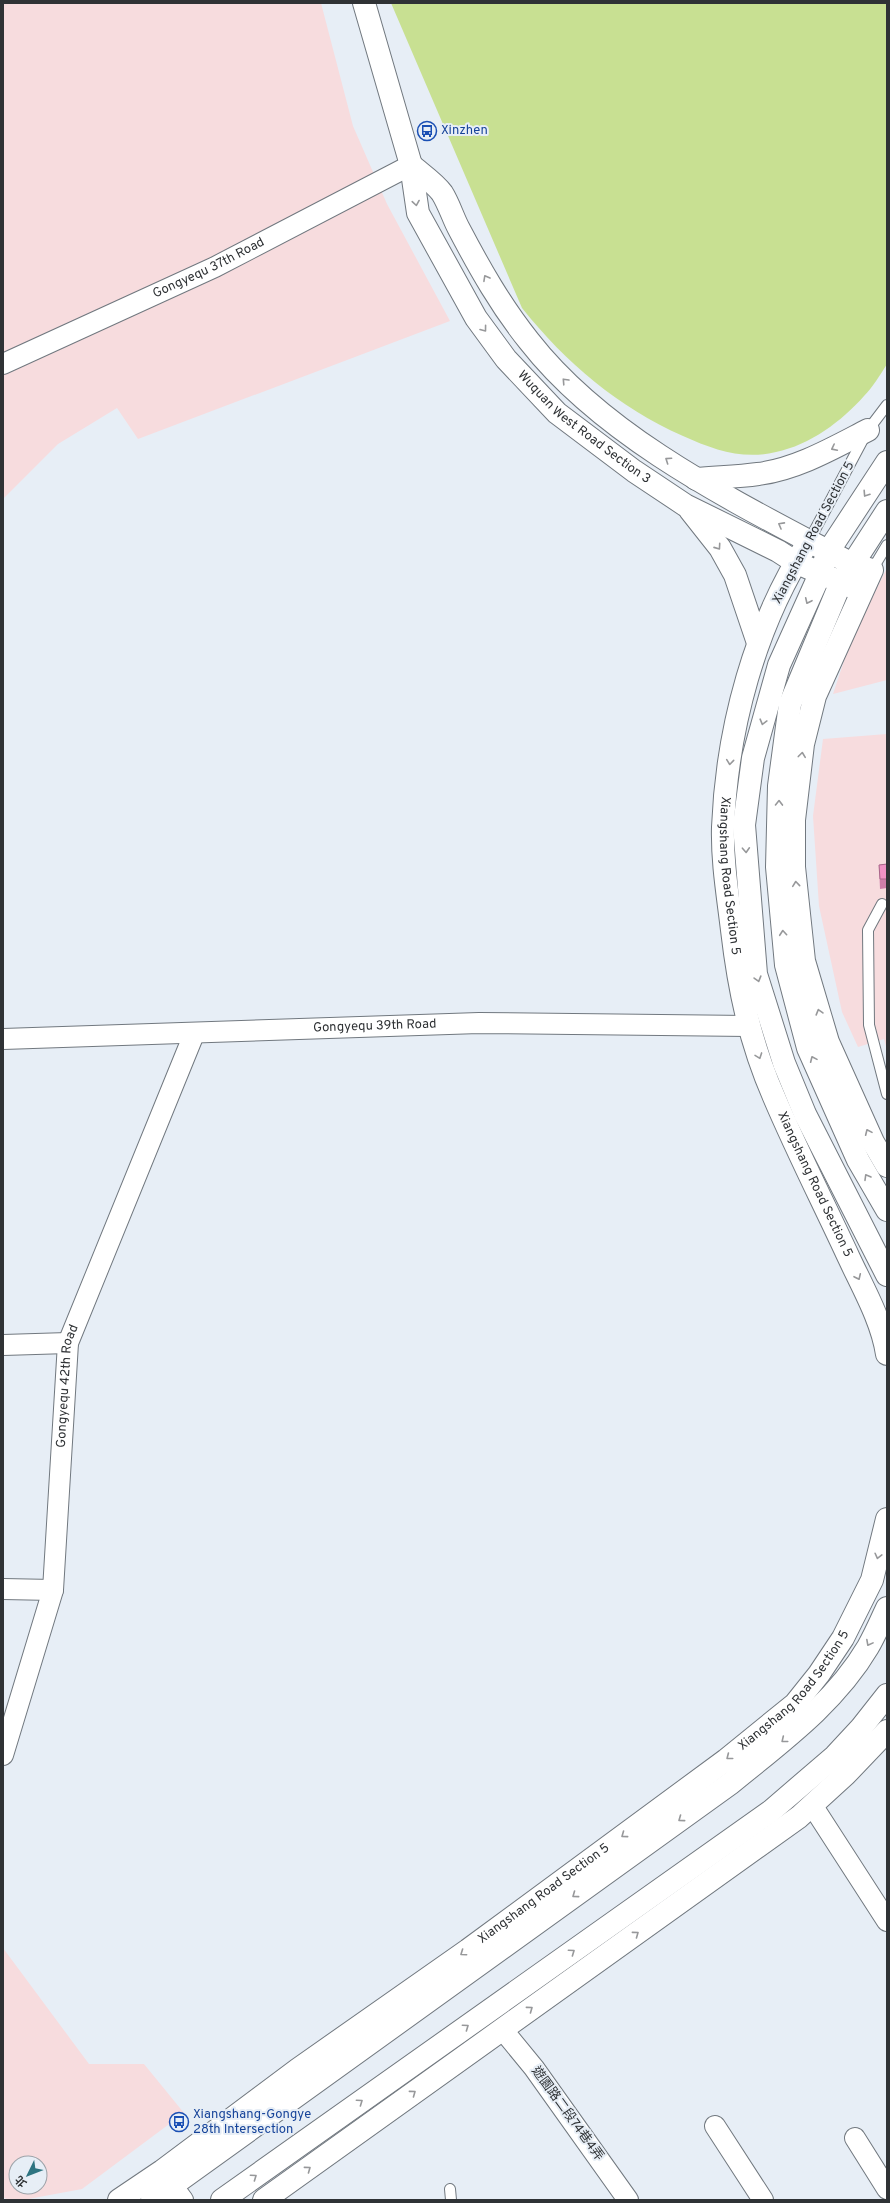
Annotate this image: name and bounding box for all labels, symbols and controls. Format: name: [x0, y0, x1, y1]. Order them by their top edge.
bus stop icon: Xinzhen: [416, 120, 438, 142]
place label: Xinzhen: [441, 123, 488, 139]
one-way arrow: [411, 200, 420, 206]
street label: Gongyequ 37th Road: [151, 235, 267, 302]
one-way arrow: [483, 275, 491, 283]
one-way arrow: [479, 325, 486, 332]
street label: Wuquan West Road Section 3: [514, 368, 653, 488]
one-way arrow: [563, 378, 570, 386]
one-way arrow: [831, 443, 838, 451]
one-way arrow: [665, 457, 672, 465]
street label: Xiangshang Road Section 5: [770, 459, 858, 607]
one-way arrow: [864, 490, 871, 497]
one-way arrow: [777, 522, 785, 530]
one-way arrow: [713, 542, 720, 549]
one-way arrow: [805, 596, 813, 604]
one-way arrow: [759, 718, 768, 725]
one-way arrow: [797, 752, 806, 758]
one-way arrow: [726, 759, 735, 765]
street label: Xiangshang Road Section 5: [715, 796, 743, 956]
one-way arrow: [775, 800, 783, 806]
one-way arrow: [741, 847, 750, 853]
one-way arrow: [792, 881, 801, 887]
one-way arrow: [779, 930, 788, 936]
one-way arrow: [753, 976, 762, 983]
one-way arrow: [815, 1008, 824, 1015]
street label: Gongyequ 39th Road: [313, 1016, 437, 1037]
one-way arrow: [754, 1052, 762, 1059]
one-way arrow: [810, 1055, 818, 1063]
street label: Xiangshang Road Section 5: [773, 1109, 856, 1260]
one-way arrow: [865, 1128, 873, 1136]
one-way arrow: [865, 1173, 872, 1181]
one-way arrow: [853, 1272, 861, 1280]
street label: Gongyequ 42th Road: [54, 1322, 83, 1448]
one-way arrow: [874, 1553, 882, 1560]
street label: Xiangshang Road Section 5: [735, 1628, 853, 1754]
one-way arrow: [867, 1639, 874, 1646]
one-way arrow: [781, 1735, 788, 1742]
one-way arrow: [726, 1753, 733, 1760]
one-way arrow: [678, 1814, 685, 1821]
one-way arrow: [621, 1830, 628, 1838]
street label: Xiangshang Road Section 5: [475, 1840, 613, 1948]
one-way arrow: [572, 1890, 579, 1898]
one-way arrow: [632, 1931, 639, 1939]
one-way arrow: [460, 1948, 467, 1956]
one-way arrow: [568, 1950, 575, 1957]
one-way arrow: [526, 2006, 533, 2014]
one-way arrow: [462, 2025, 469, 2032]
street label: 遊園路二段74巷4弄: [527, 2064, 607, 2164]
one-way arrow: [409, 2090, 416, 2098]
one-way arrow: [356, 2099, 363, 2107]
place label: Xiangshang-Gongye 28th Intersection: [193, 2107, 311, 2138]
bus stop icon: Xiangshang-Gongye 28th Intersection: [168, 2111, 190, 2133]
north arrow: [8, 2155, 48, 2195]
one-way arrow: [303, 2167, 310, 2174]
text: 北: [13, 2172, 30, 2190]
one-way arrow: [250, 2174, 257, 2182]

